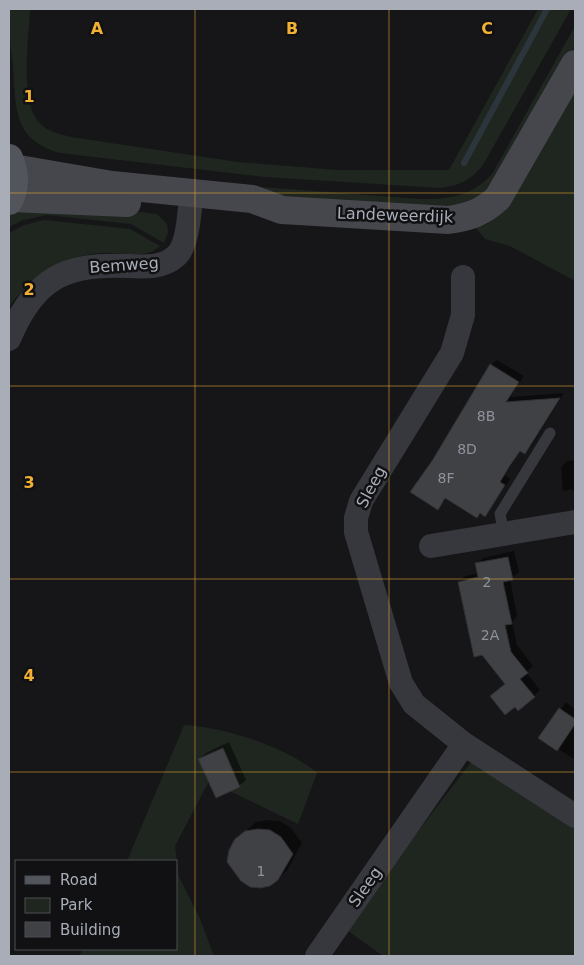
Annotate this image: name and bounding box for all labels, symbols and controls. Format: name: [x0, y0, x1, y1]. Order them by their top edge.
text: A: [91, 19, 104, 38]
text: B: [286, 19, 298, 38]
text: C: [481, 19, 493, 38]
text: 1: [23, 87, 35, 106]
street label: Landeweerdijk: [337, 203, 454, 227]
street label: Bemweg: [89, 253, 159, 277]
text: 2: [23, 280, 35, 299]
house number: 8B: [477, 408, 495, 424]
house number: 8D: [457, 441, 477, 457]
street label: Sleeg: [352, 463, 390, 511]
house number: 8F: [438, 470, 454, 486]
text: 3: [23, 473, 35, 492]
house number: 2: [483, 574, 491, 590]
house number: 2A: [481, 627, 500, 643]
text: 4: [23, 666, 35, 685]
legend: [15, 860, 178, 950]
house number: 1: [257, 863, 265, 879]
street label: Sleeg: [344, 863, 386, 911]
text: Road: [60, 871, 98, 889]
text: Park: [60, 896, 93, 914]
text: Building: [60, 921, 121, 939]

